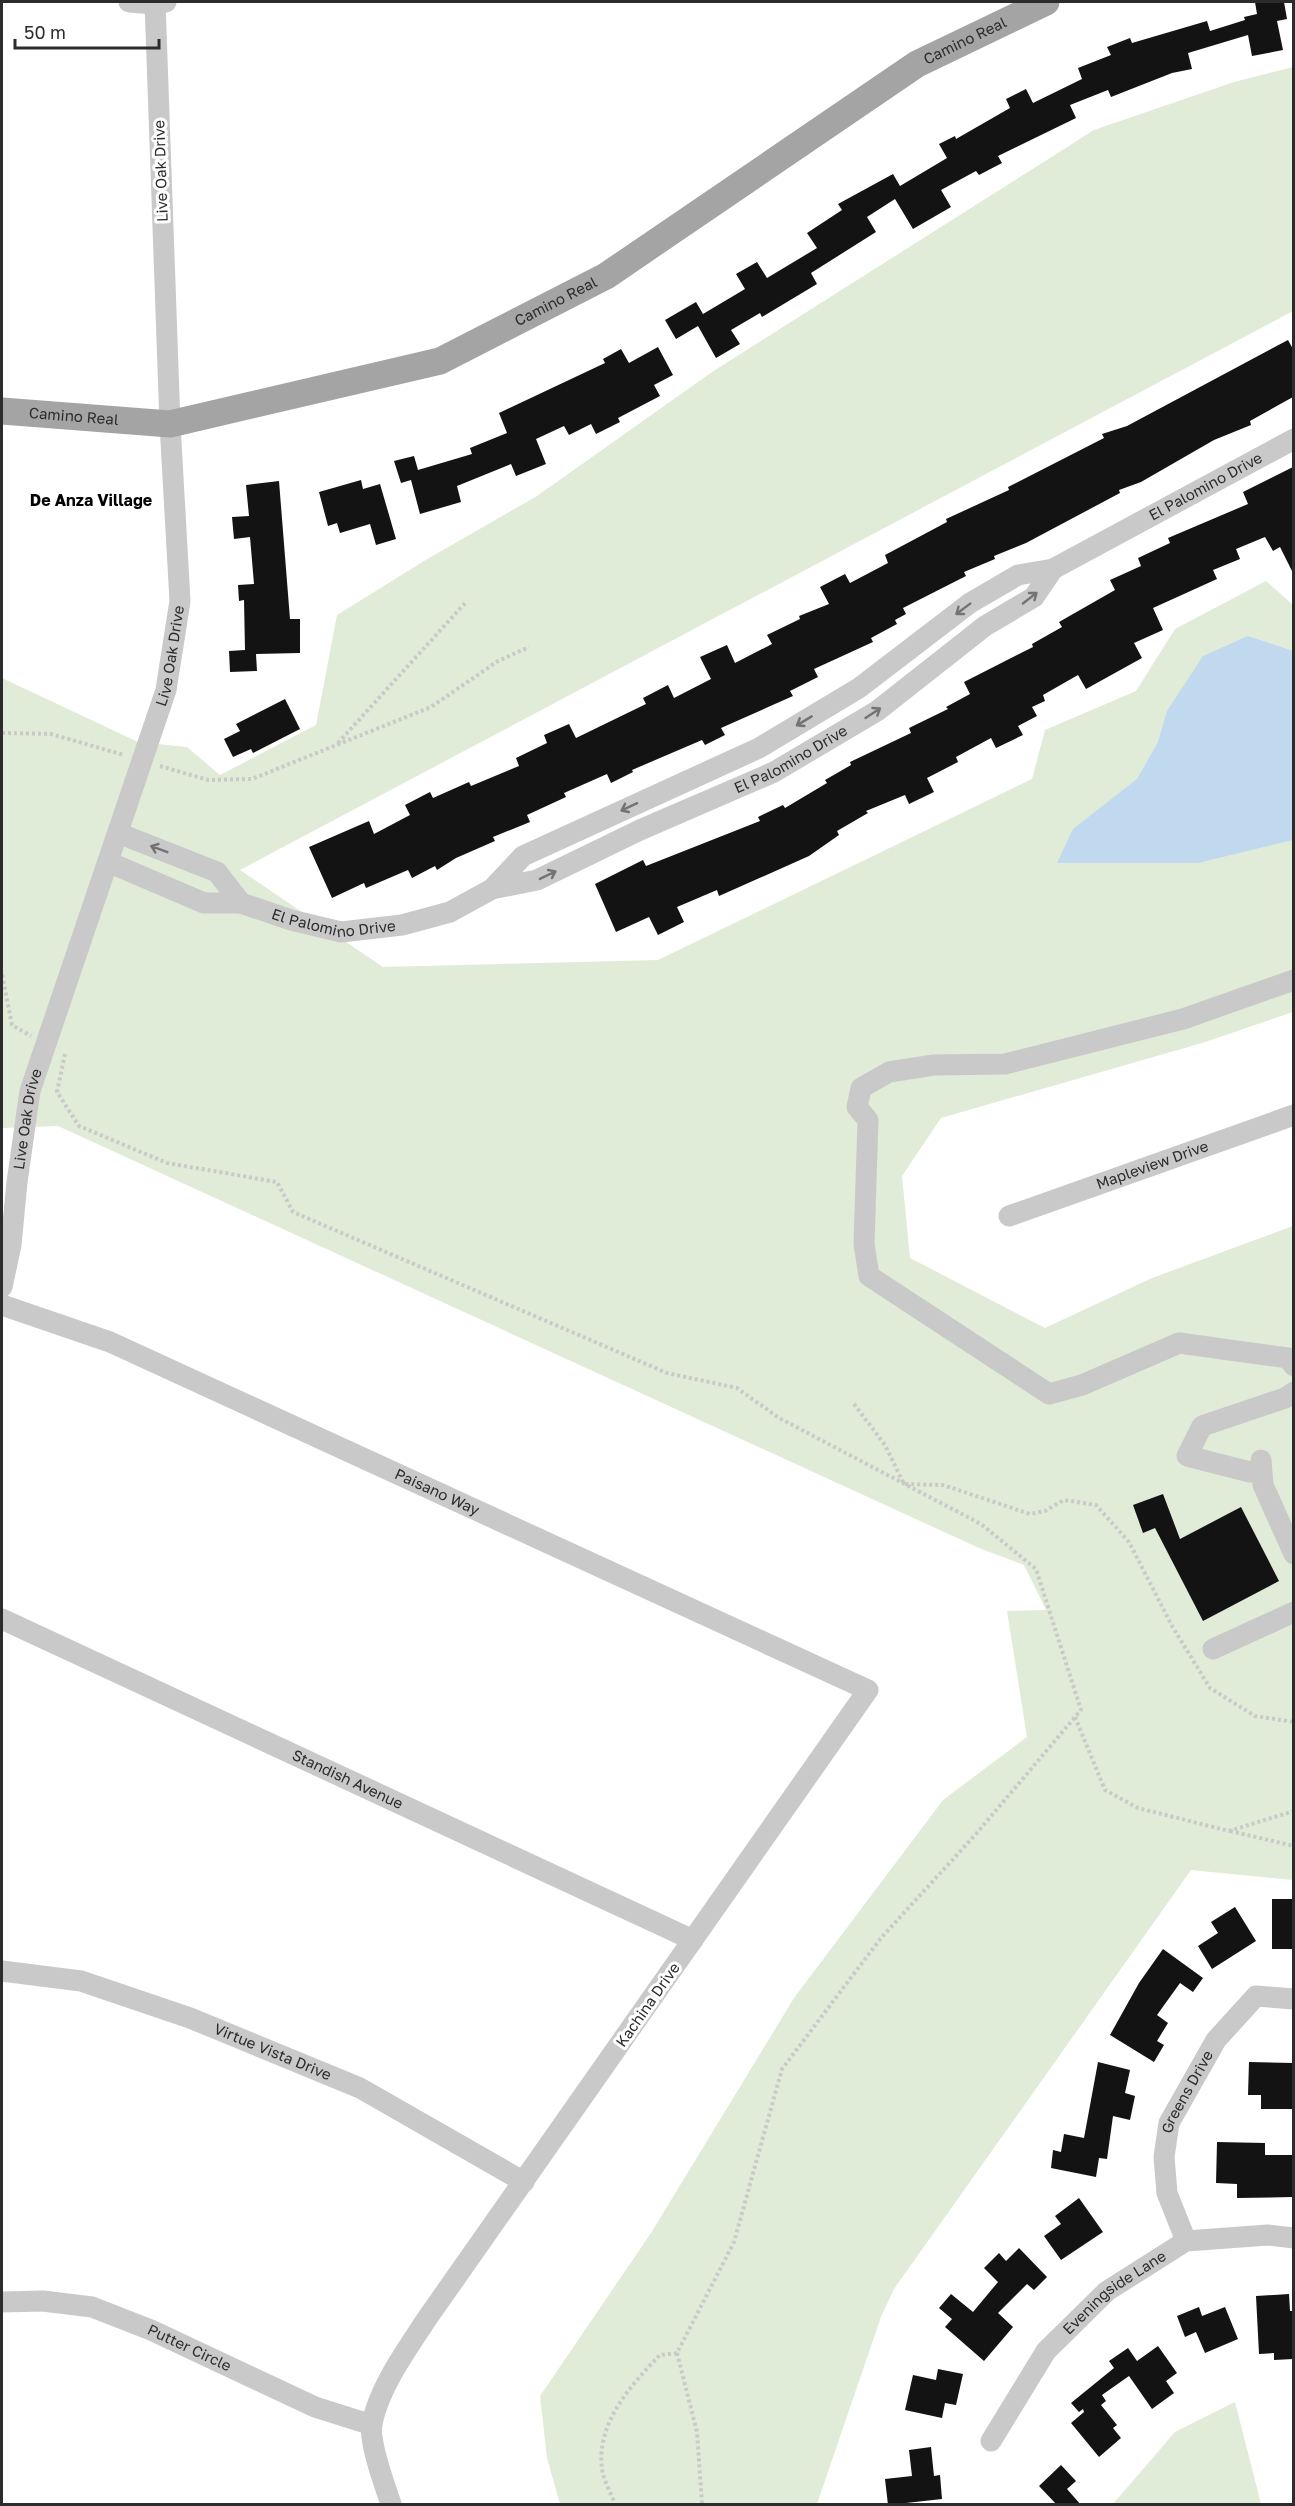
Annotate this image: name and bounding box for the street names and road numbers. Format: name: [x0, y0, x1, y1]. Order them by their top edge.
street label: Camino Real: [920, 12, 1009, 68]
street label: Live Oak Drive: [149, 119, 171, 222]
street label: Camino Real: [511, 272, 600, 329]
street label: Camino Real: [28, 403, 120, 428]
street label: El Palomino Drive: [1145, 448, 1265, 524]
street label: Live Oak Drive: [151, 604, 187, 708]
street label: El Palomino Drive: [731, 721, 850, 796]
street label: El Palomino Drive: [270, 904, 397, 940]
street label: Live Oak Drive: [9, 1066, 45, 1171]
street label: Mapleview Drive: [1093, 1136, 1211, 1192]
street label: Paisano Way: [392, 1464, 483, 1519]
street label: Standish Avenue: [290, 1745, 407, 1812]
street label: Kachina Drive: [611, 1959, 683, 2050]
street label: Virtue Vista Drive: [212, 2019, 335, 2083]
street label: Greens Drive: [1158, 2047, 1216, 2134]
street label: Eveningside Lane: [1058, 2246, 1169, 2338]
street label: Putter Circle: [145, 2320, 235, 2375]

